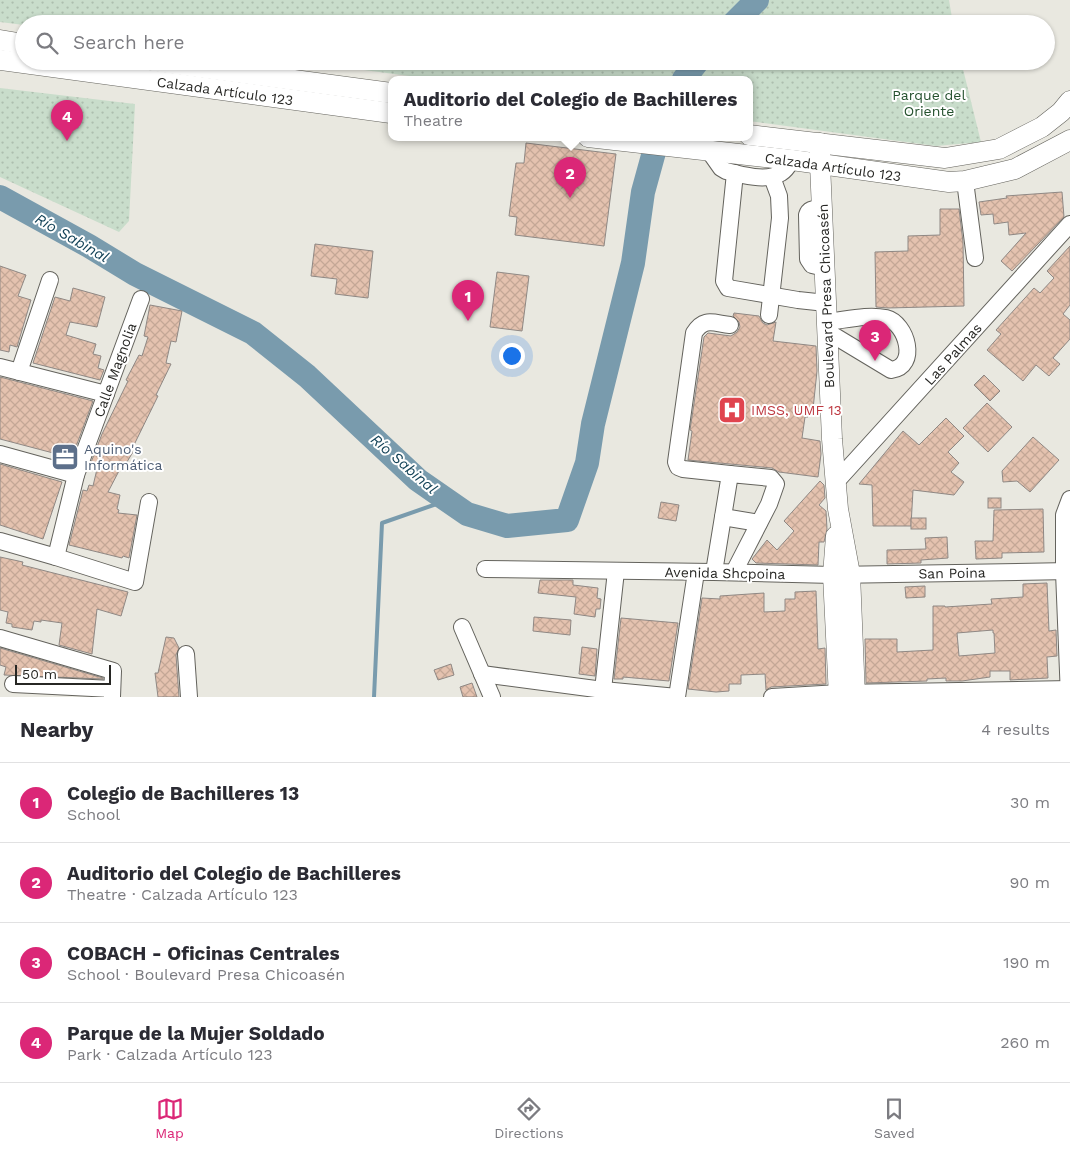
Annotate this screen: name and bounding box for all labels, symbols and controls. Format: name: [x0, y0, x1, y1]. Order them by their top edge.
search box: [15, 15, 1055, 70]
icon: search: [33, 29, 61, 57]
text: Search here: [73, 31, 184, 54]
street label: Calzada Artículo 123: [156, 74, 294, 108]
popup: [388, 76, 753, 141]
park label: Parque del Oriente: [892, 87, 966, 119]
text: Auditorio del Colegio de Bachilleres: [404, 88, 737, 111]
pin: 4: [51, 100, 83, 141]
text: Theatre: [404, 111, 463, 130]
street label: Calzada Artículo 123: [764, 150, 902, 184]
pin: 2: [554, 157, 586, 198]
street label: Boulevard Presa Chicoasén: [815, 203, 837, 389]
water label: Río Sabinal: [32, 210, 112, 267]
pin: 1: [452, 280, 484, 321]
pin: 3: [859, 320, 891, 361]
street label: Las Palmas: [921, 320, 985, 388]
street label: Calle Magnolia: [91, 321, 140, 419]
your location: [499, 343, 525, 369]
hospital icon: IMSS, UMF 13: [717, 395, 747, 425]
place label: IMSS, UMF 13: [751, 402, 842, 418]
water label: Río Sabinal: [367, 430, 441, 498]
place label: Aquino's Informática: [84, 441, 162, 473]
office icon: Aquino's Informática: [50, 442, 80, 472]
street label: Avenida Shcpoina: [665, 564, 786, 582]
street label: San Poina: [918, 564, 986, 582]
scale bar: [15, 662, 111, 685]
text: 50 m: [22, 666, 57, 682]
text: Nearby: [20, 717, 93, 742]
text: 4 results: [981, 720, 1050, 739]
text: Colegio de Bachilleres 13: [67, 782, 299, 805]
text: 1: [33, 793, 39, 812]
text: 30 m: [1010, 793, 1050, 812]
text: School: [67, 805, 120, 824]
text: Auditorio del Colegio de Bachilleres: [67, 862, 401, 885]
text: 2: [31, 873, 41, 892]
text: 90 m: [1009, 873, 1050, 892]
text: Theatre · Calzada Artículo 123: [67, 885, 298, 904]
text: COBACH - Oficinas Centrales: [67, 942, 340, 965]
text: 3: [31, 953, 41, 972]
text: 190 m: [1003, 953, 1050, 972]
text: School · Boulevard Presa Chicoasén: [67, 965, 345, 984]
text: Parque de la Mujer Soldado: [67, 1022, 325, 1045]
text: 4: [31, 1033, 41, 1052]
text: 260 m: [1000, 1033, 1050, 1052]
text: Park · Calzada Artículo 123: [67, 1045, 273, 1064]
tab: Map: [155, 1095, 184, 1141]
tab: Directions: [494, 1095, 564, 1141]
tab: Saved: [874, 1095, 915, 1141]

